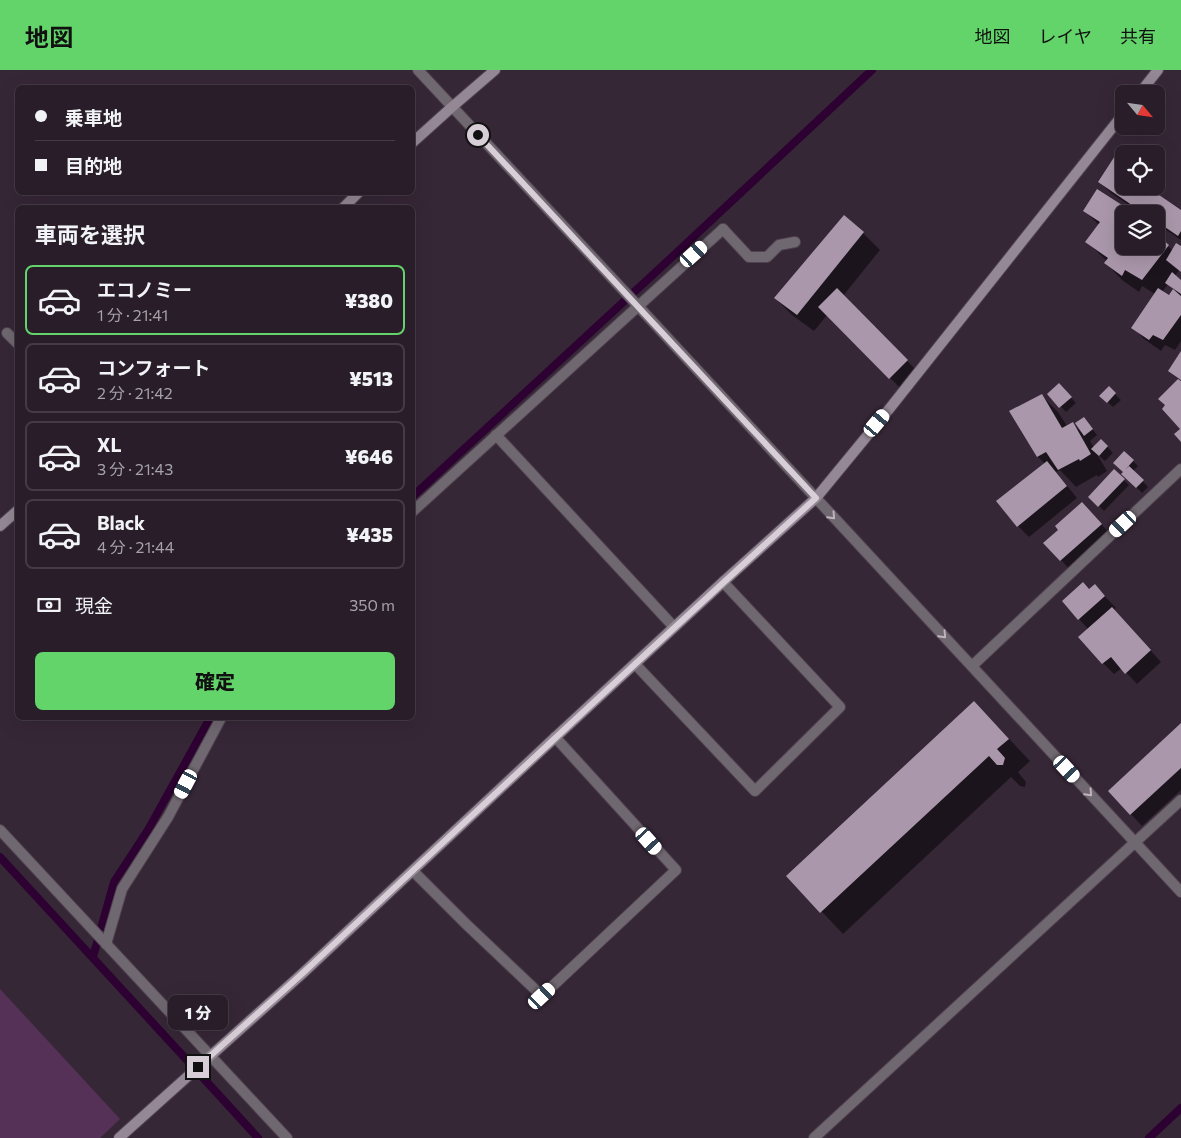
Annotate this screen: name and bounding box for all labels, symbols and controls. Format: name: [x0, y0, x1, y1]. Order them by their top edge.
text: 地図: [25, 22, 73, 51]
text: 地図: [975, 25, 1011, 47]
text: レイヤ: [1039, 25, 1092, 47]
text: 共有: [1120, 25, 1156, 47]
north arrow: [1115, 85, 1165, 135]
map controls: [1115, 85, 1165, 255]
text: 乗車地: [65, 106, 122, 129]
route start: [467, 124, 489, 146]
button: locate: [1115, 145, 1165, 195]
text: 目的地: [65, 154, 122, 177]
button: layers: [1115, 205, 1165, 255]
text: 車両を選択: [35, 221, 145, 248]
car: [677, 238, 710, 270]
icon: car: [37, 278, 82, 323]
text: エコノミー: [97, 278, 192, 301]
text: ¥380: [345, 289, 393, 312]
text: 1 分 · 21:41: [97, 305, 168, 324]
icon: car: [37, 356, 82, 401]
text: コンフォート: [97, 356, 210, 379]
text: ¥513: [349, 367, 393, 390]
text: 2 分 · 21:42: [97, 383, 173, 402]
car: [861, 407, 892, 439]
text: XL: [97, 433, 122, 456]
icon: car: [37, 434, 82, 479]
text: ¥646: [345, 445, 393, 468]
text: 3 分 · 21:43: [97, 459, 173, 478]
car: [1106, 508, 1139, 540]
one-way arrow: [826, 510, 835, 519]
text: Black: [97, 511, 145, 534]
icon: car: [37, 512, 82, 557]
text: ¥435: [346, 523, 393, 546]
text: 4 分 · 21:44: [97, 537, 174, 556]
icon: cash: [35, 591, 63, 619]
text: 現金: [75, 594, 113, 617]
text: 350 m: [349, 595, 395, 614]
one-way arrow: [937, 629, 946, 638]
button: 確定: [35, 652, 395, 710]
car: [1051, 753, 1082, 785]
car: [172, 767, 199, 801]
one-way arrow: [1083, 787, 1092, 796]
car: [633, 825, 664, 857]
car: [525, 980, 558, 1012]
callout: 1 分: [168, 994, 228, 1030]
text: 1 分: [185, 1003, 211, 1022]
route end: [187, 1056, 209, 1078]

